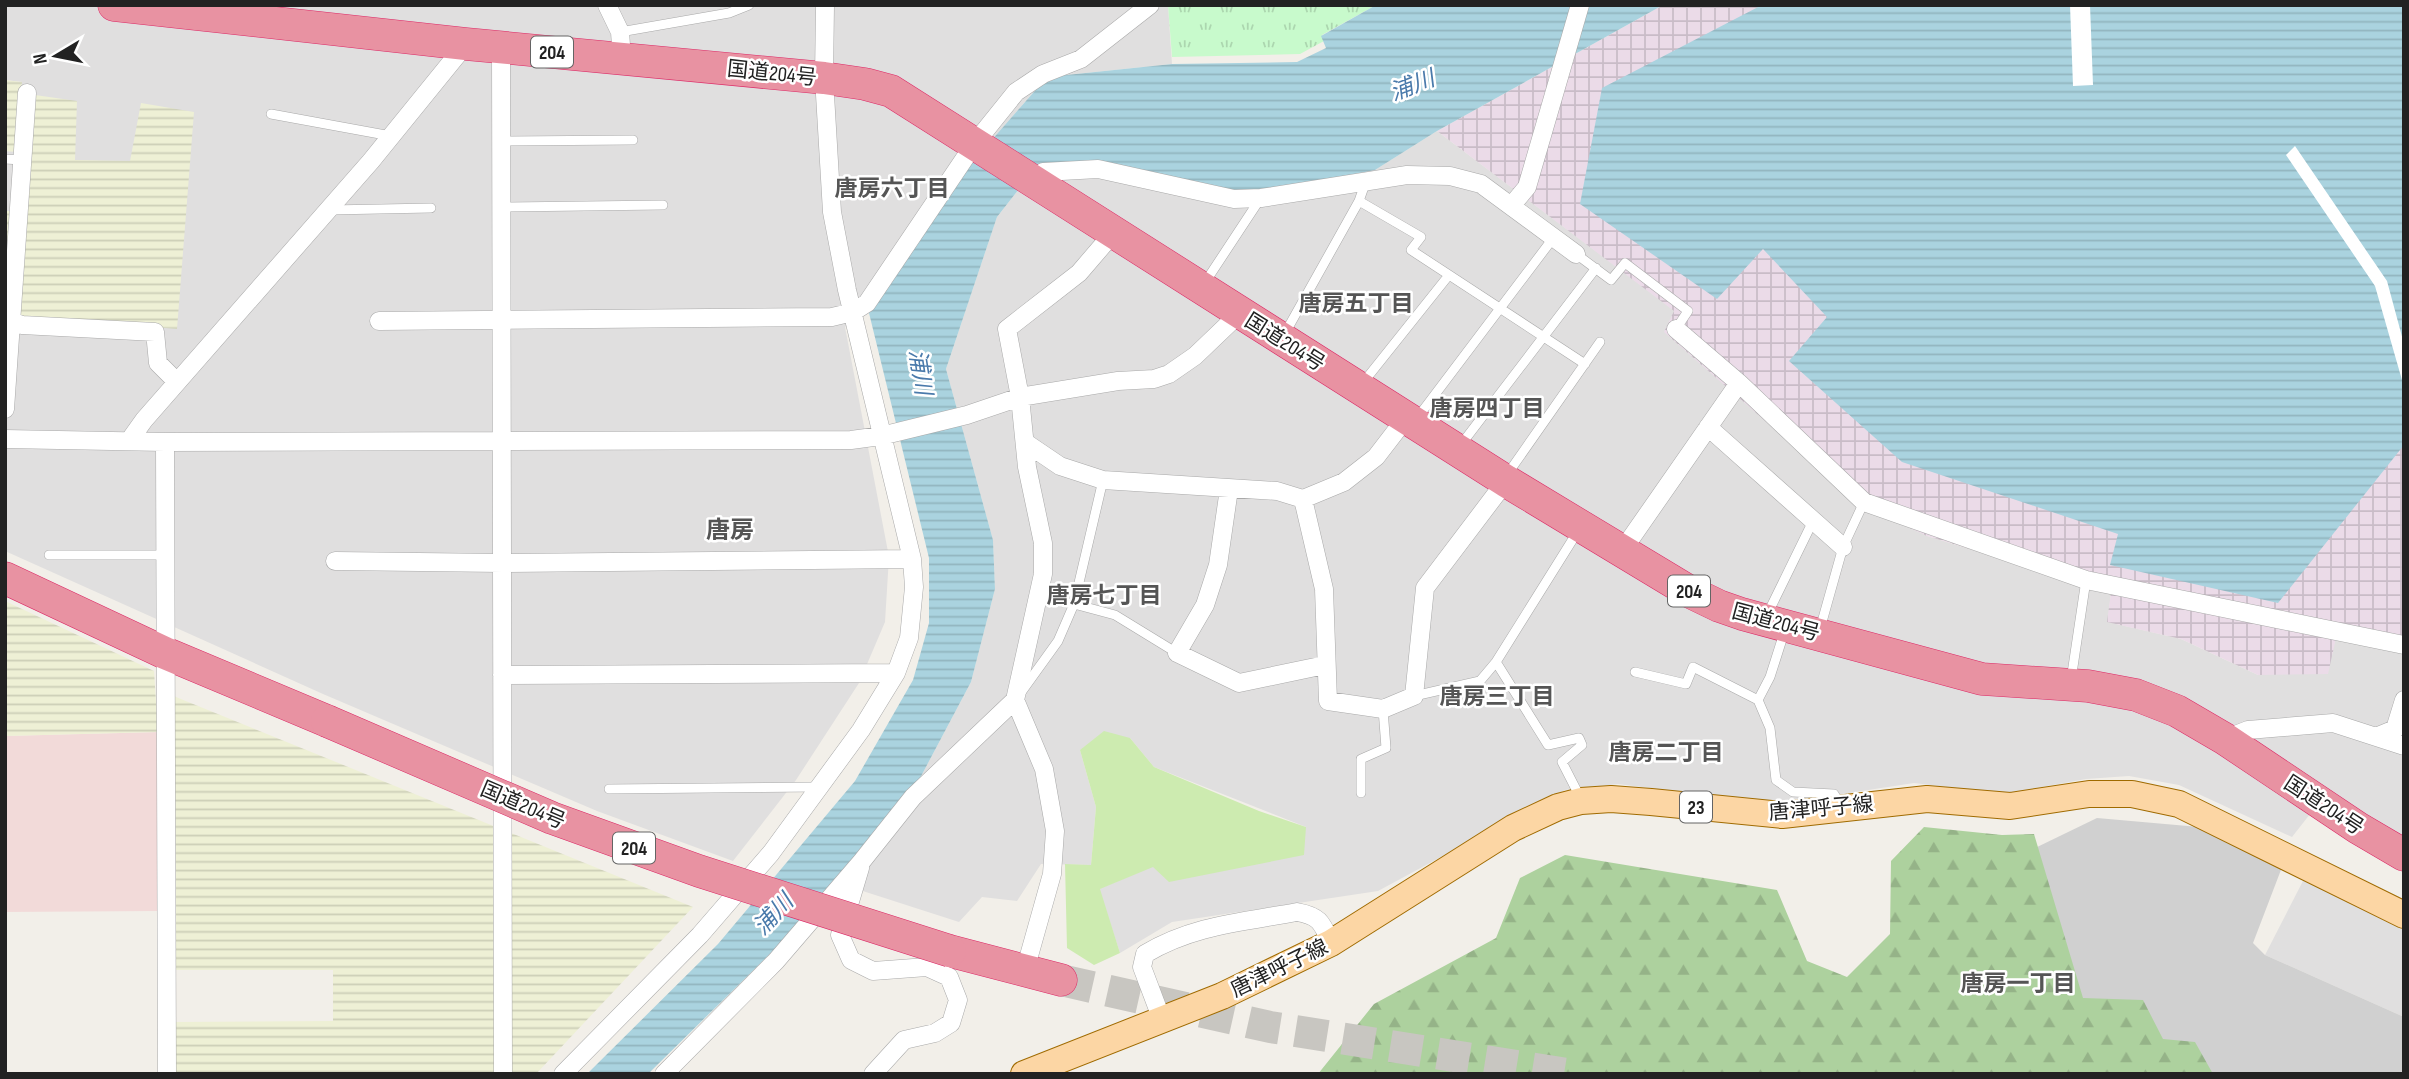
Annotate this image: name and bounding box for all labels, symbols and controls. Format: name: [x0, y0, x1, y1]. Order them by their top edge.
north arrow: [21, 21, 91, 91]
road number: 204: [531, 36, 573, 68]
text: N: [29, 52, 53, 66]
street label: 国道204号: [726, 56, 818, 91]
water label: 浦川: [1386, 64, 1442, 107]
district label: 唐房六丁目: [835, 175, 950, 203]
district label: 唐房五丁目: [1299, 290, 1414, 318]
street label: 国道204号: [1240, 308, 1329, 377]
water label: 浦川: [903, 347, 938, 400]
district label: 唐房四丁目: [1430, 395, 1545, 423]
district label: 唐房: [706, 516, 754, 545]
road number: 204: [1668, 576, 1710, 606]
district label: 唐房七丁目: [1047, 582, 1162, 610]
street label: 国道204号: [1729, 599, 1822, 646]
district label: 唐房三丁目: [1440, 683, 1555, 711]
district label: 唐房二丁目: [1609, 739, 1724, 767]
street label: 国道204号: [2279, 770, 2368, 840]
street label: 国道204号: [477, 776, 569, 835]
street label: 唐津呼子線: [1768, 791, 1874, 826]
road number: 23: [1680, 792, 1712, 822]
road number: 204: [613, 832, 655, 863]
water label: 浦川: [748, 886, 802, 941]
street label: 唐津呼子線: [1227, 934, 1332, 1003]
district label: 唐房一丁目: [1961, 970, 2076, 998]

